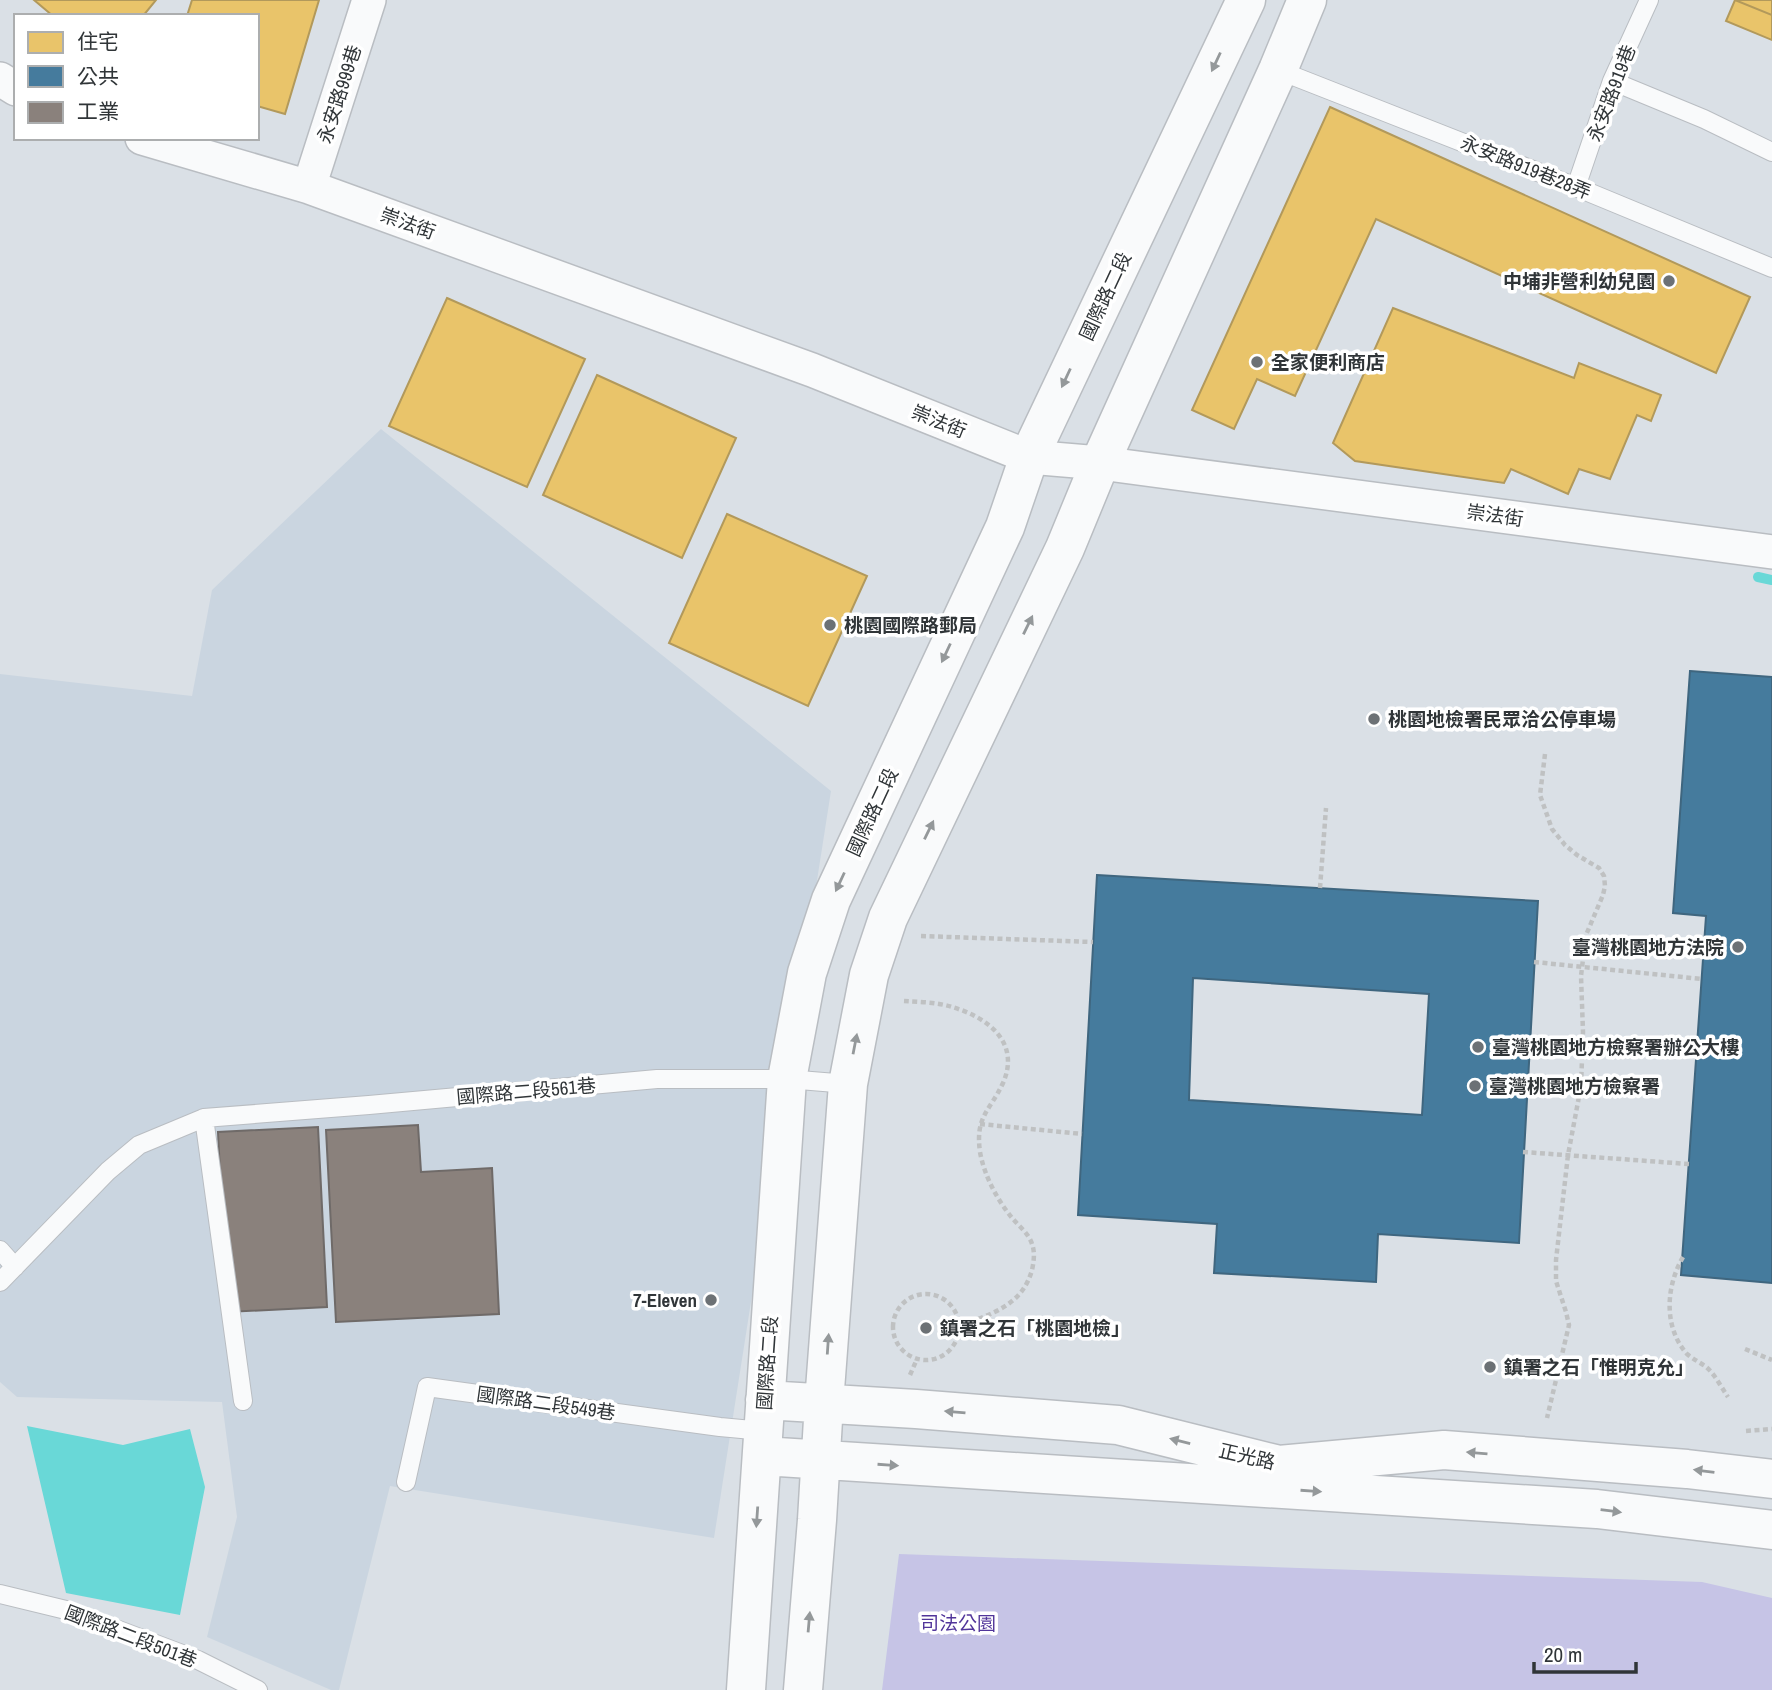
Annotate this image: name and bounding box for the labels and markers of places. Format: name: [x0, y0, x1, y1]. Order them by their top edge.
place label: 中埔非營利幼兒園: [1503, 268, 1655, 294]
marker: 中埔非營利幼兒園: [1661, 273, 1677, 289]
place label: 全家便利商店: [1271, 349, 1385, 375]
marker: 全家便利商店: [1249, 354, 1265, 370]
place label: 桃園國際路郵局: [844, 612, 977, 638]
marker: 桃園國際路郵局: [822, 617, 838, 633]
place label: 桃園地檢署民眾洽公停車場: [1388, 706, 1616, 732]
marker: 桃園地檢署民眾洽公停車場: [1366, 711, 1382, 727]
place label: 臺灣桃園地方法院: [1572, 934, 1724, 960]
marker: 臺灣桃園地方法院: [1730, 939, 1746, 955]
place label: 臺灣桃園地方檢察署辦公大樓: [1492, 1034, 1739, 1060]
marker: 臺灣桃園地方檢察署辦公大樓: [1470, 1039, 1486, 1055]
place label: 臺灣桃園地方檢察署: [1489, 1073, 1660, 1099]
marker: 臺灣桃園地方檢察署: [1467, 1078, 1483, 1094]
place label: 7-Eleven: [633, 1287, 697, 1313]
marker: 7-Eleven: [703, 1292, 719, 1308]
place label: 鎮署之石「桃園地檢」: [940, 1315, 1130, 1341]
marker: 鎮署之石「桃園地檢」: [918, 1320, 934, 1336]
place label: 鎮署之石「惟明克允」: [1504, 1354, 1694, 1380]
marker: 鎮署之石「惟明克允」: [1482, 1359, 1498, 1375]

